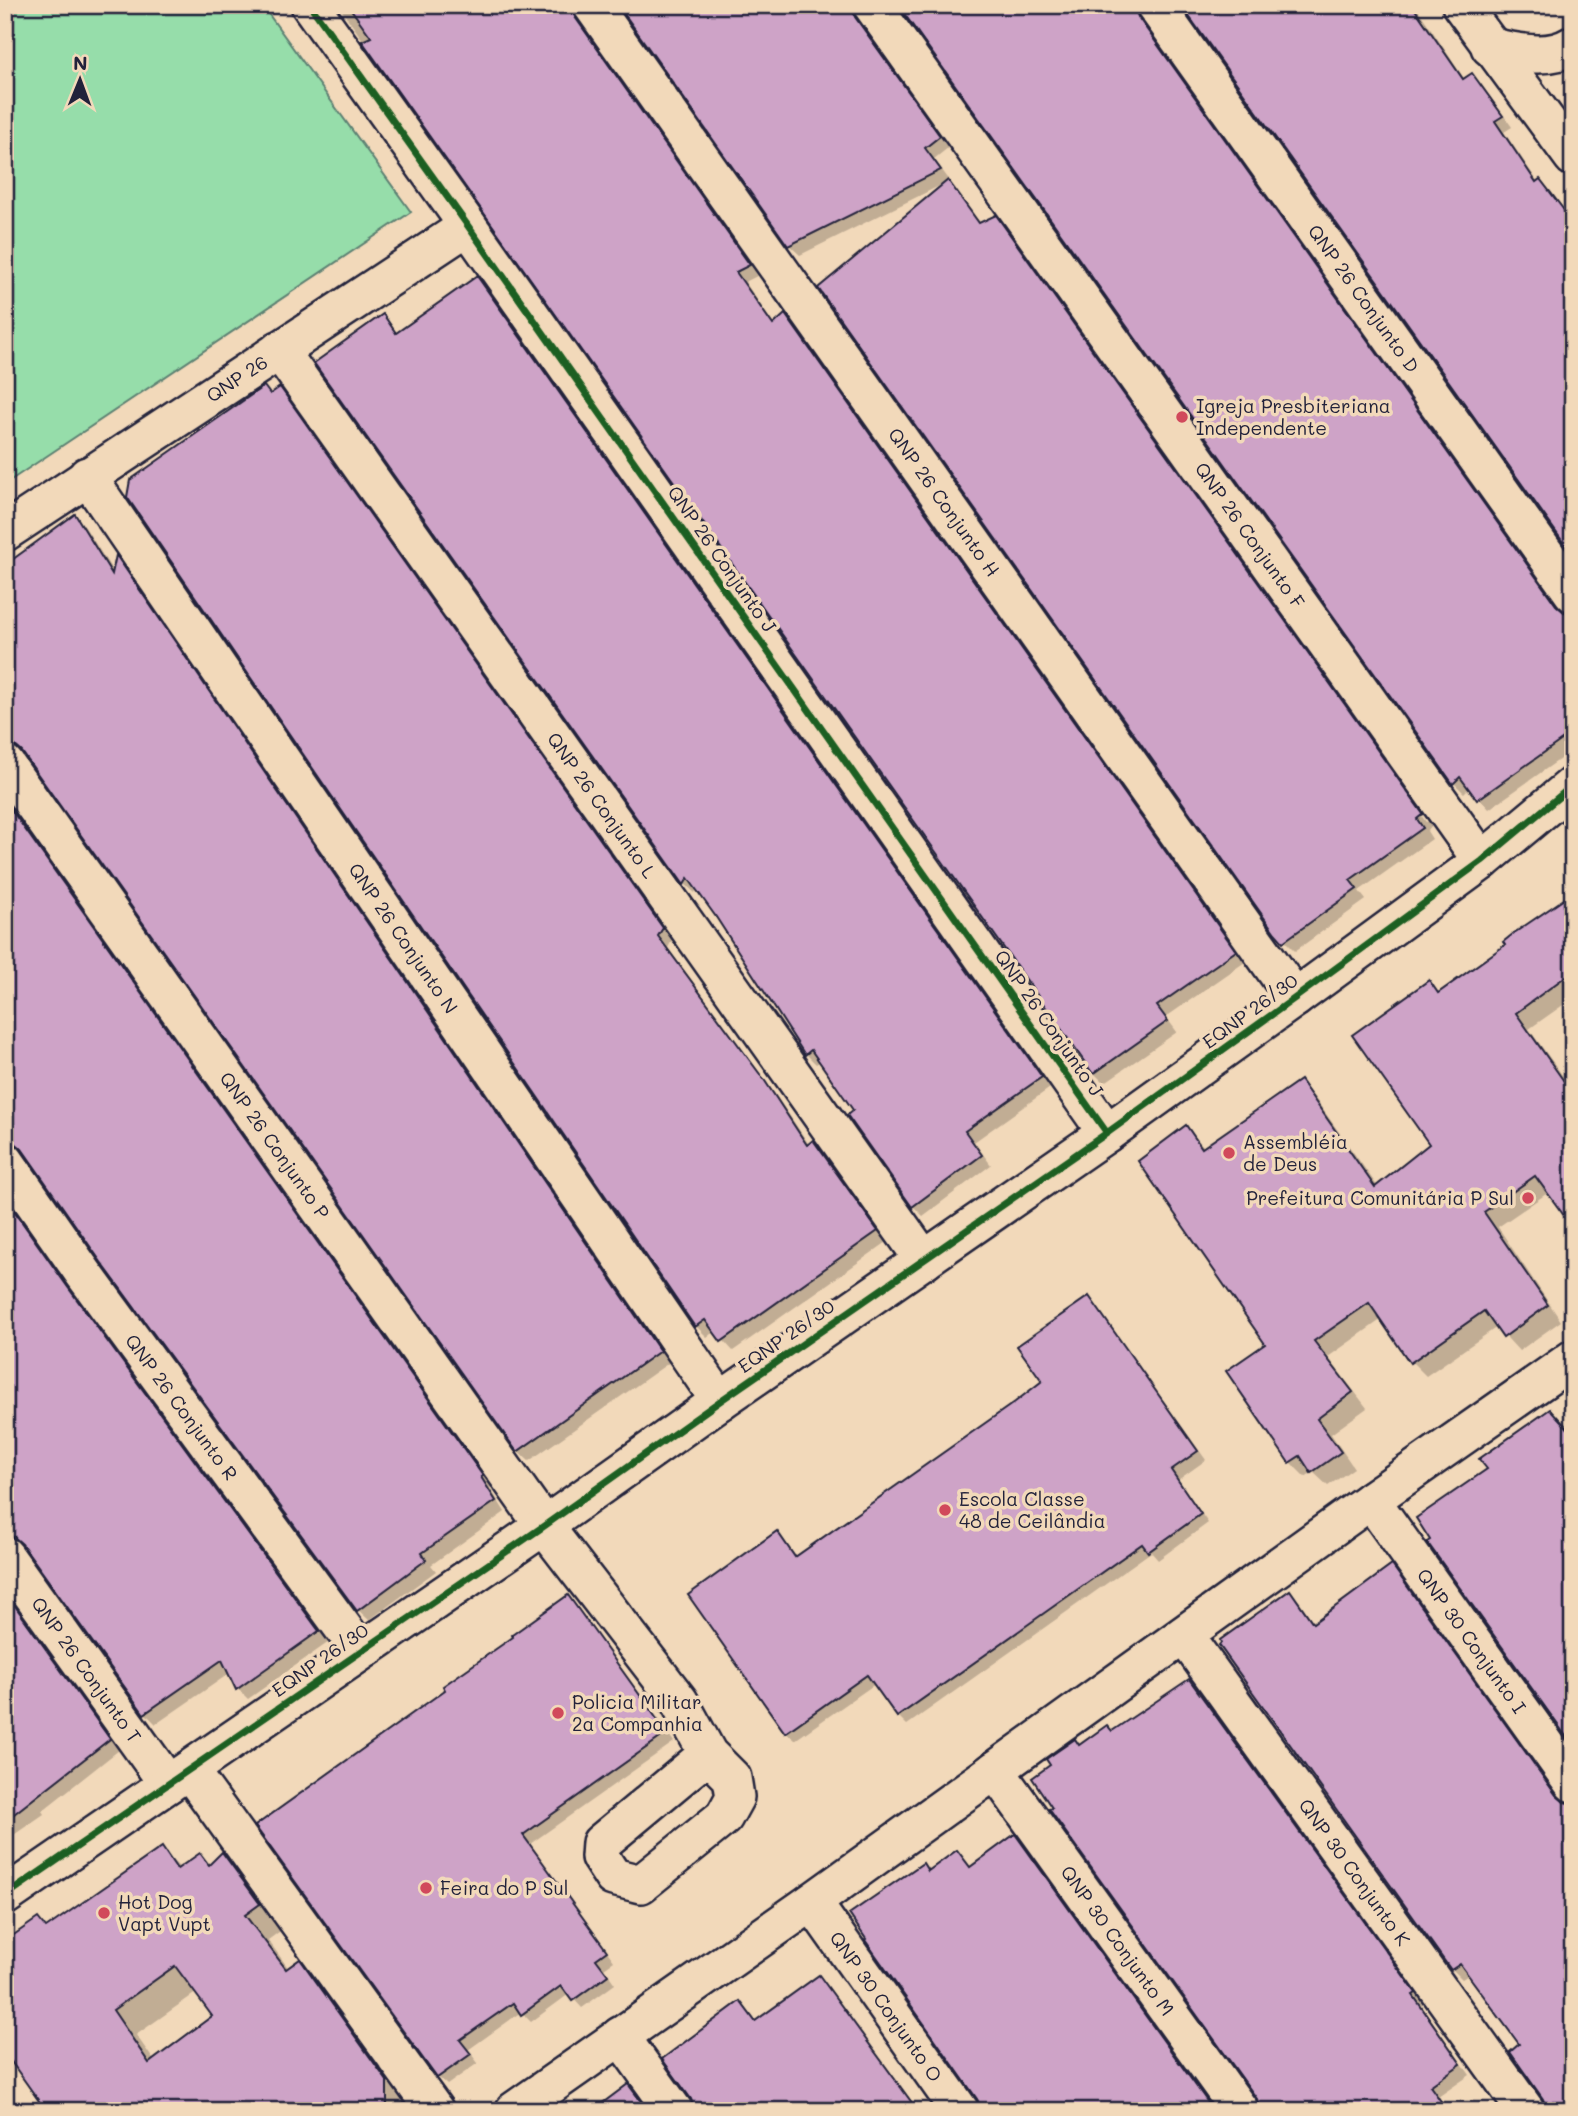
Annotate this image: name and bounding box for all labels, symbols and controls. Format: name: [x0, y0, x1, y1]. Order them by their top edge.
north arrow: [46, 46, 116, 116]
text: N: [73, 50, 88, 75]
street label: QNP 26 Conjunto D: [1303, 219, 1425, 377]
street label: QNP 26: [201, 349, 272, 408]
place label: Igreja Presbiteriana Independente: [1196, 393, 1391, 440]
marker: Igreja Presbiteriana Independente: [1174, 409, 1190, 425]
street label: QNP 26 Conjunto H: [883, 422, 1006, 581]
street label: QNP 26 Conjunto F: [1190, 457, 1311, 613]
street label: QNP 26 Conjunto J: [662, 480, 783, 637]
street label: QNP 26 Conjunto L: [542, 727, 662, 883]
street label: QNP 26 Conjunto N: [343, 858, 464, 1018]
street label: QNP 26 Conjunto J: [989, 944, 1110, 1101]
street label: EQNP 26/30: [1197, 967, 1303, 1054]
street label: QNP 26 Conjunto P: [214, 1066, 336, 1224]
place label: Assembléia de Deus: [1243, 1129, 1348, 1176]
marker: Assembléia de Deus: [1221, 1145, 1237, 1161]
place label: Prefeitura Comunitária P Sul: [1246, 1185, 1514, 1210]
marker: Prefeitura Comunitária P Sul: [1520, 1190, 1536, 1206]
street label: EQNP 26/30: [733, 1293, 839, 1378]
street label: QNP 26 Conjunto R: [120, 1329, 244, 1485]
place label: Escola Classe 48 de Ceilândia: [959, 1486, 1106, 1533]
marker: Escola Classe 48 de Ceilândia: [937, 1502, 953, 1518]
street label: QNP 30 Conjunto I: [1412, 1563, 1532, 1718]
street label: QNP 26 Conjunto T: [26, 1592, 148, 1748]
street label: EQNP 26/30: [267, 1617, 373, 1702]
place label: Policia Militar 2a Companhia: [572, 1689, 703, 1736]
marker: Policia Militar 2a Companhia: [550, 1705, 566, 1721]
street label: QNP 30 Conjunto K: [1293, 1793, 1416, 1951]
street label: QNP 30 Conjunto M: [1056, 1860, 1180, 2020]
place label: Feira do P Sul: [440, 1875, 569, 1900]
marker: Feira do P Sul: [418, 1880, 434, 1896]
place label: Hot Dog Vapt Vupt: [118, 1889, 211, 1936]
marker: Hot Dog Vapt Vupt: [96, 1905, 112, 1921]
street label: QNP 30 Conjunto O: [824, 1926, 948, 2086]

